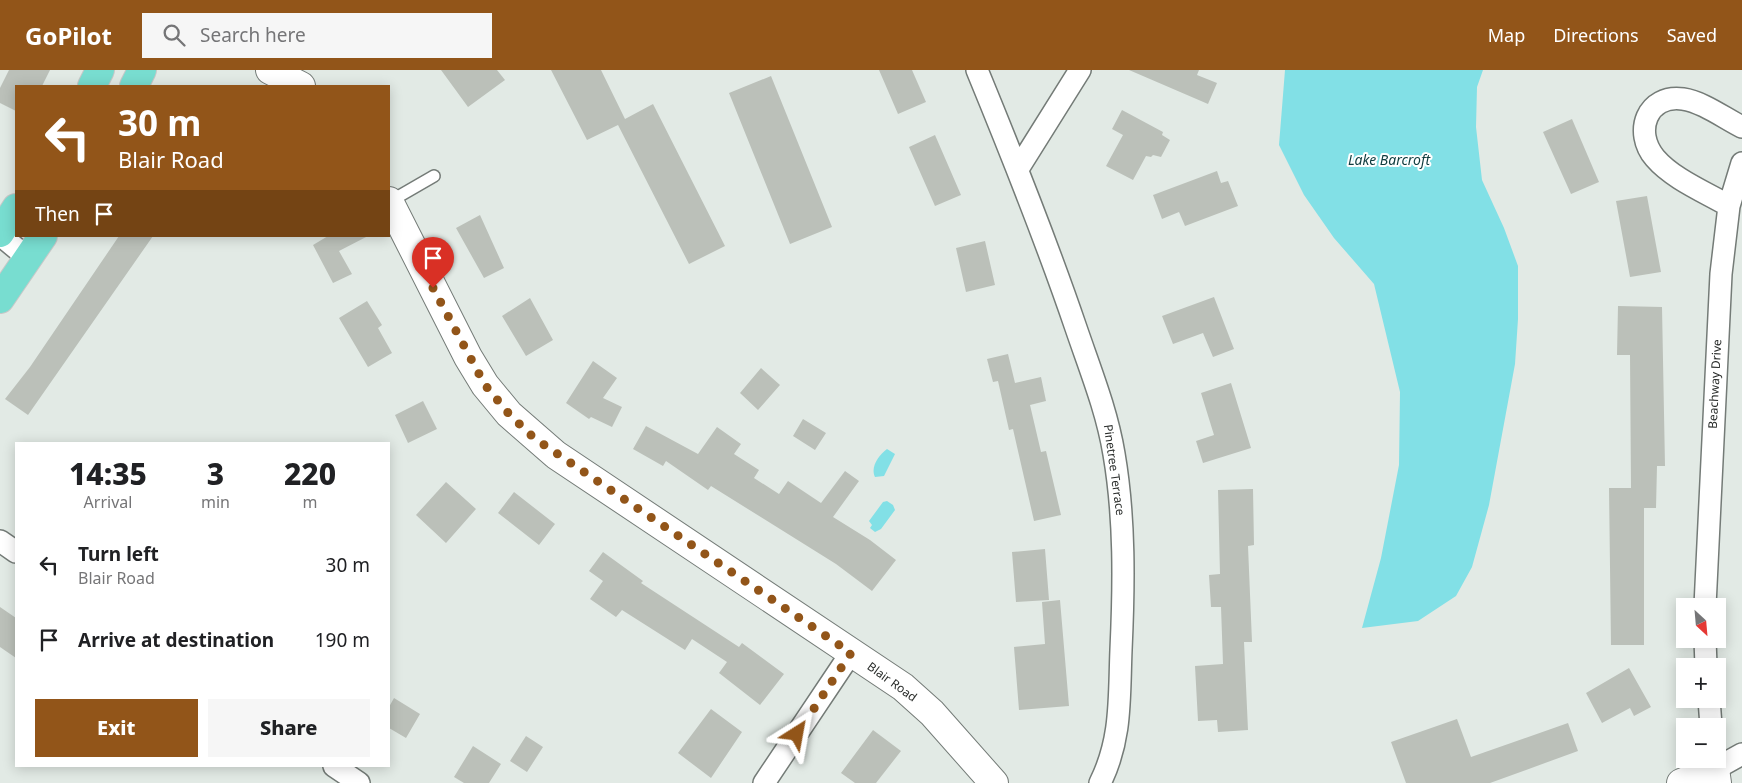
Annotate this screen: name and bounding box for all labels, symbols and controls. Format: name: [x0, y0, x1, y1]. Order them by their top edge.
search box: [142, 13, 492, 58]
text: GoPilot: [25, 19, 112, 52]
icon: search: [160, 21, 188, 49]
text: Search here: [200, 22, 306, 48]
text: Map: [1488, 23, 1525, 47]
text: Directions: [1553, 23, 1639, 47]
text: Saved: [1667, 23, 1717, 47]
text: 30 m: [118, 99, 201, 146]
icon: left: [35, 105, 100, 170]
text: Blair Road: [118, 144, 224, 174]
water label: Lake Barcroft: [1348, 150, 1431, 169]
icon: arrive: [90, 200, 118, 228]
text: Then: [35, 201, 80, 227]
pin: [412, 237, 454, 288]
icon: arrive: [419, 244, 447, 272]
street label: Beachway Drive: [1704, 339, 1725, 429]
street label: Pinetree Terrace: [1100, 423, 1129, 517]
text: 14:35: [69, 453, 147, 494]
text: 3: [207, 453, 224, 494]
text: 220: [284, 453, 336, 494]
text: Arrival: [84, 491, 132, 513]
text: min: [201, 491, 230, 513]
text: m: [302, 491, 317, 513]
text: Turn left: [78, 541, 159, 567]
icon: left: [35, 551, 63, 579]
text: 30 m: [326, 552, 370, 578]
text: Blair Road: [78, 567, 155, 589]
north arrow: [1676, 598, 1726, 648]
map controls: [1676, 598, 1726, 768]
icon: arrive: [35, 626, 63, 654]
text: Arrive at destination: [78, 627, 274, 653]
text: 190 m: [315, 627, 370, 653]
street label: Blair Road: [864, 658, 921, 705]
button: +: [1676, 658, 1726, 708]
button: Exit: [35, 699, 198, 757]
button: Share: [208, 699, 370, 757]
position arrow: [770, 707, 822, 759]
button: −: [1676, 718, 1726, 768]

